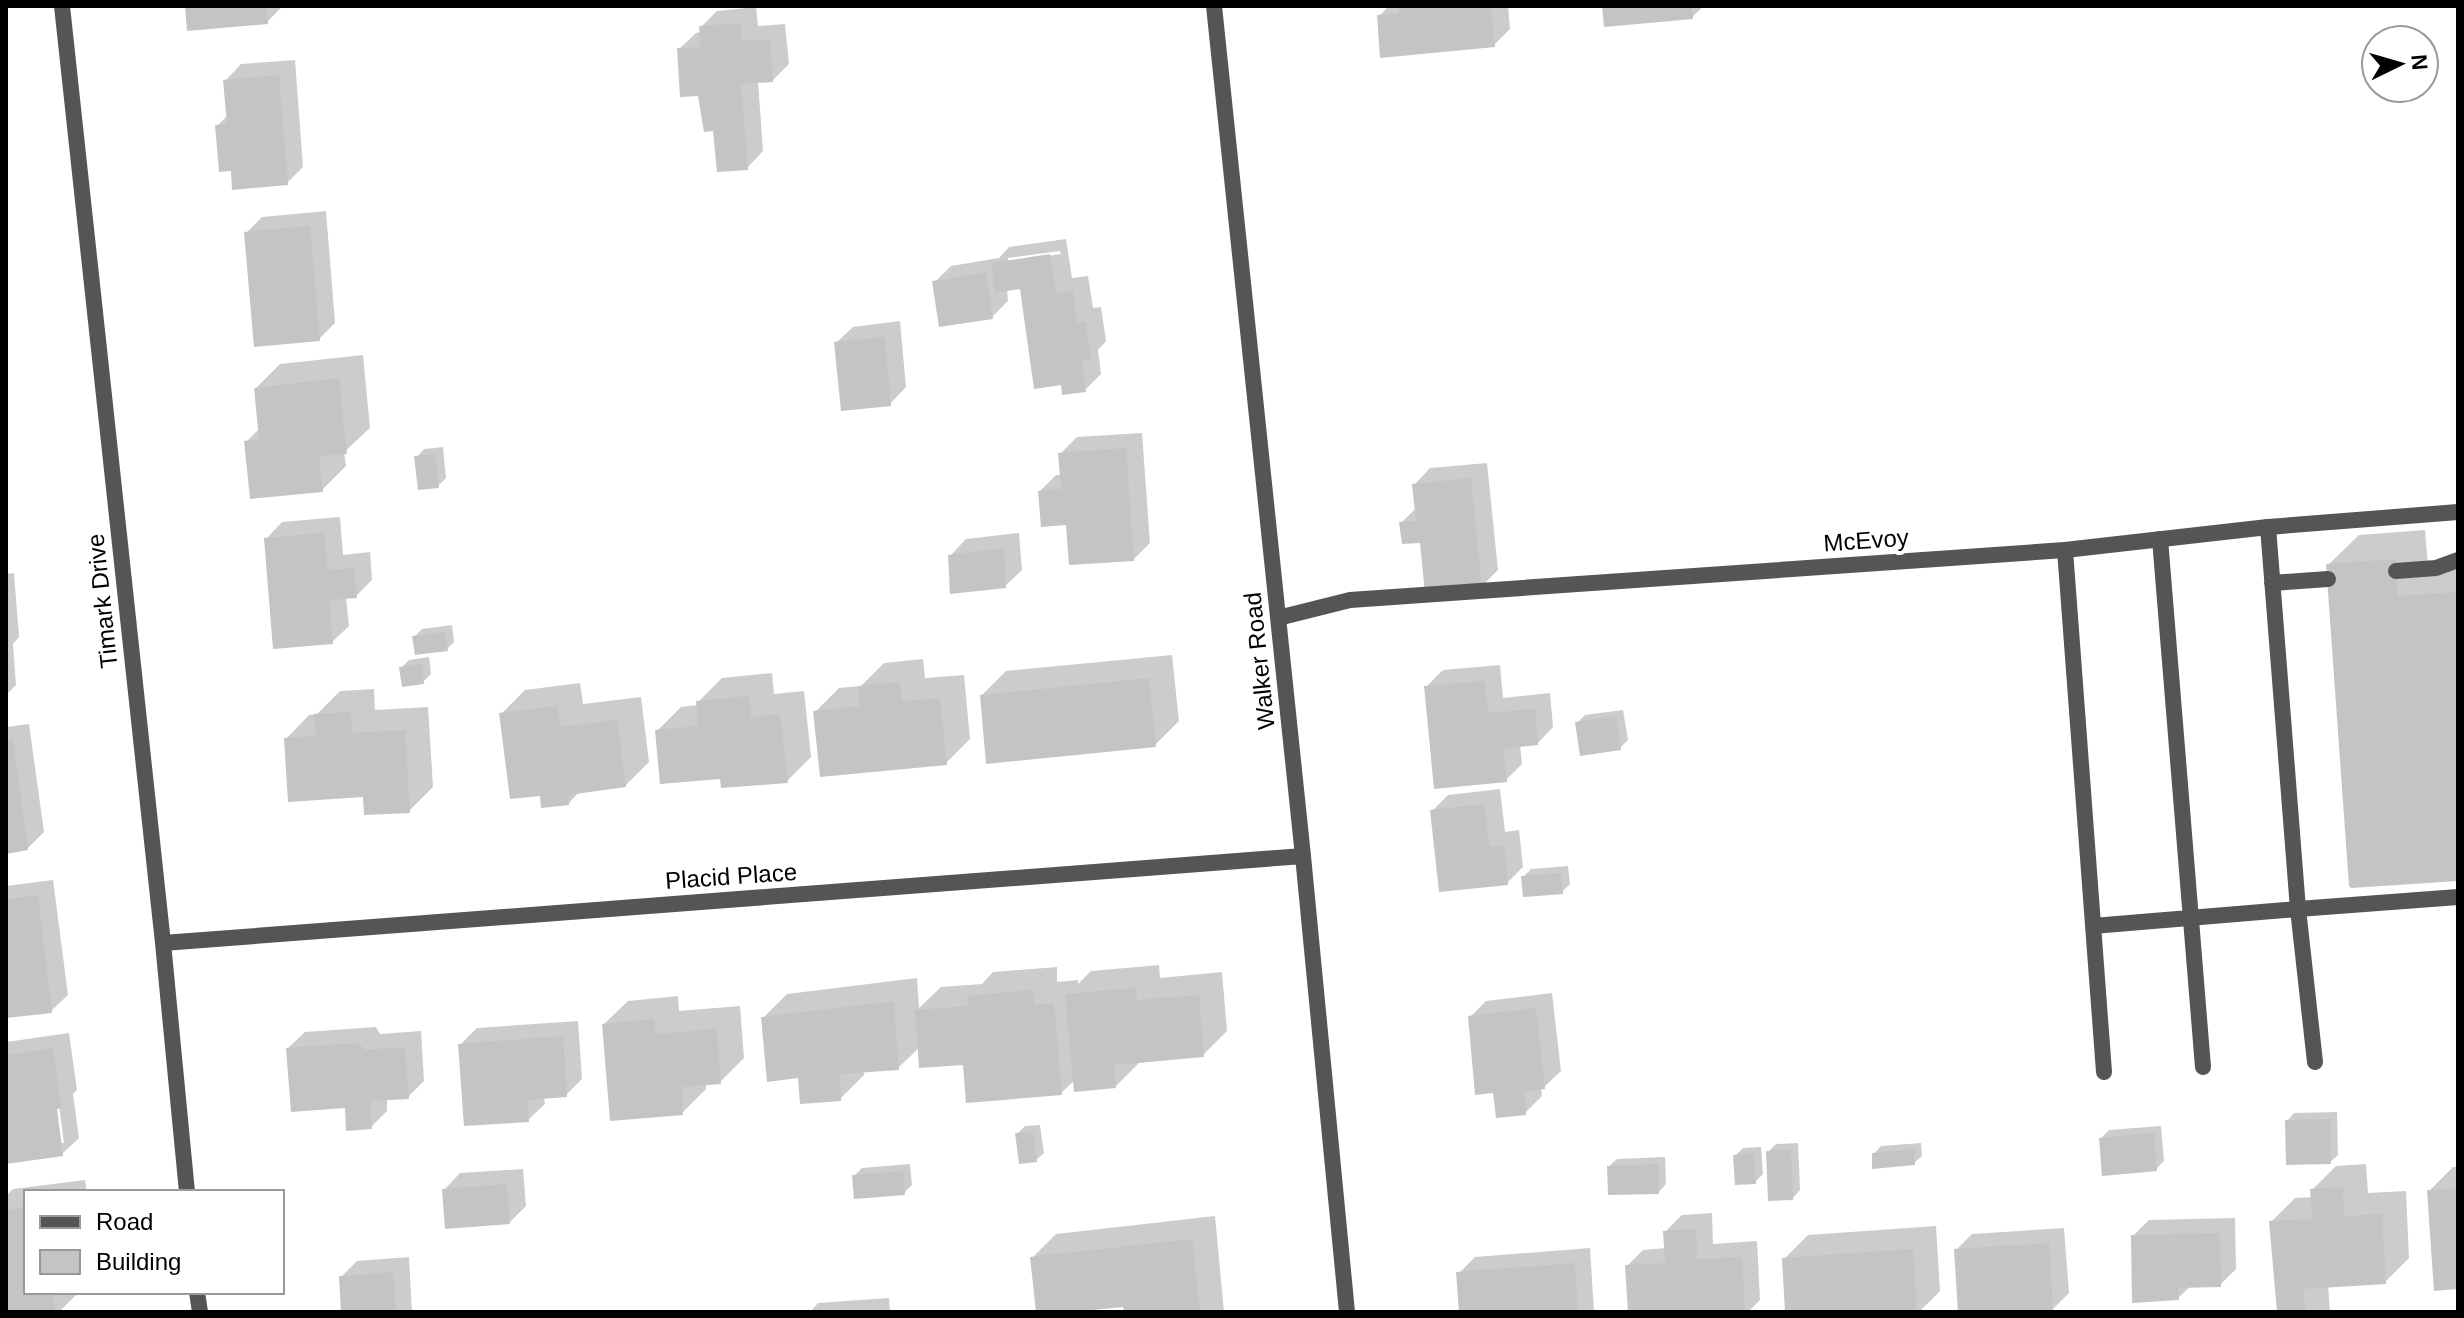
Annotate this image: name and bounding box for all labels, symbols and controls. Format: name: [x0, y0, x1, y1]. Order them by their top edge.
north arrow: [2360, 24, 2440, 104]
text: N: [2406, 53, 2433, 71]
street label: McEvoy: [1822, 524, 1910, 556]
street label: Timark Drive: [82, 532, 122, 670]
street label: Walker Road: [1238, 591, 1280, 731]
street label: Placid Place: [664, 858, 798, 894]
legend: [24, 1190, 284, 1294]
text: Road: [96, 1208, 153, 1235]
text: Building: [96, 1248, 181, 1275]

